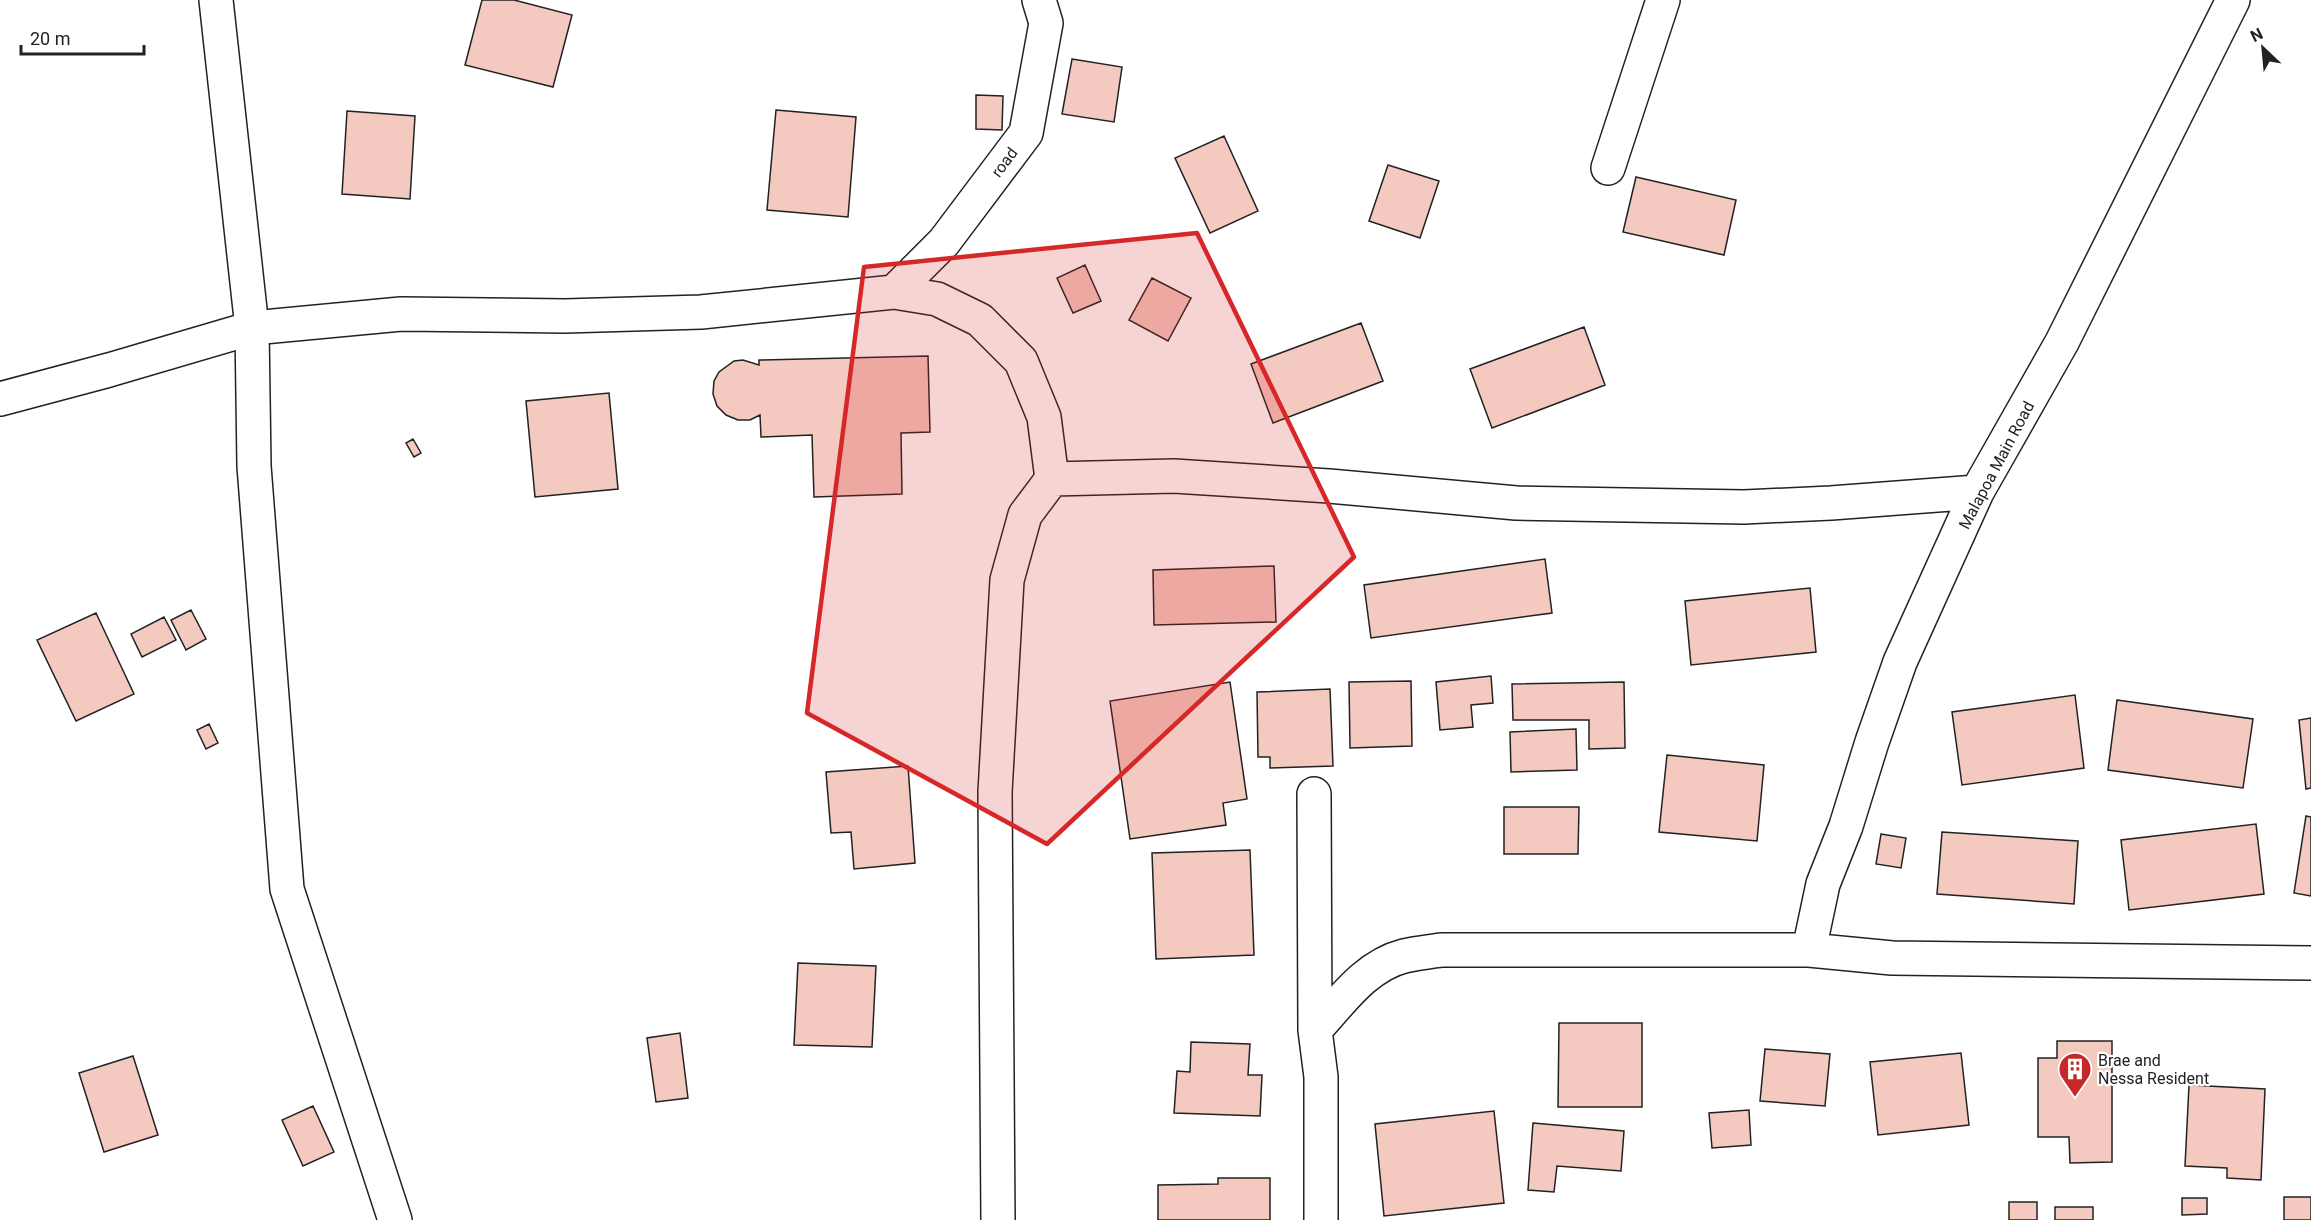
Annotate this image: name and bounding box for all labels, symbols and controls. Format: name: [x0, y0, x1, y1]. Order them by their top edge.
scale bar: [21, 18, 144, 56]
north arrow: [2233, 18, 2293, 78]
text: N: [2247, 24, 2266, 46]
text: 20 m: [30, 28, 70, 49]
street label: road: [987, 144, 1022, 181]
street label: Malapoa Main Road: [1955, 398, 2038, 532]
building icon: Brae and Nessa Resident: [2057, 1051, 2093, 1098]
place label: Brae and Nessa Resident: [2098, 1051, 2209, 1088]

